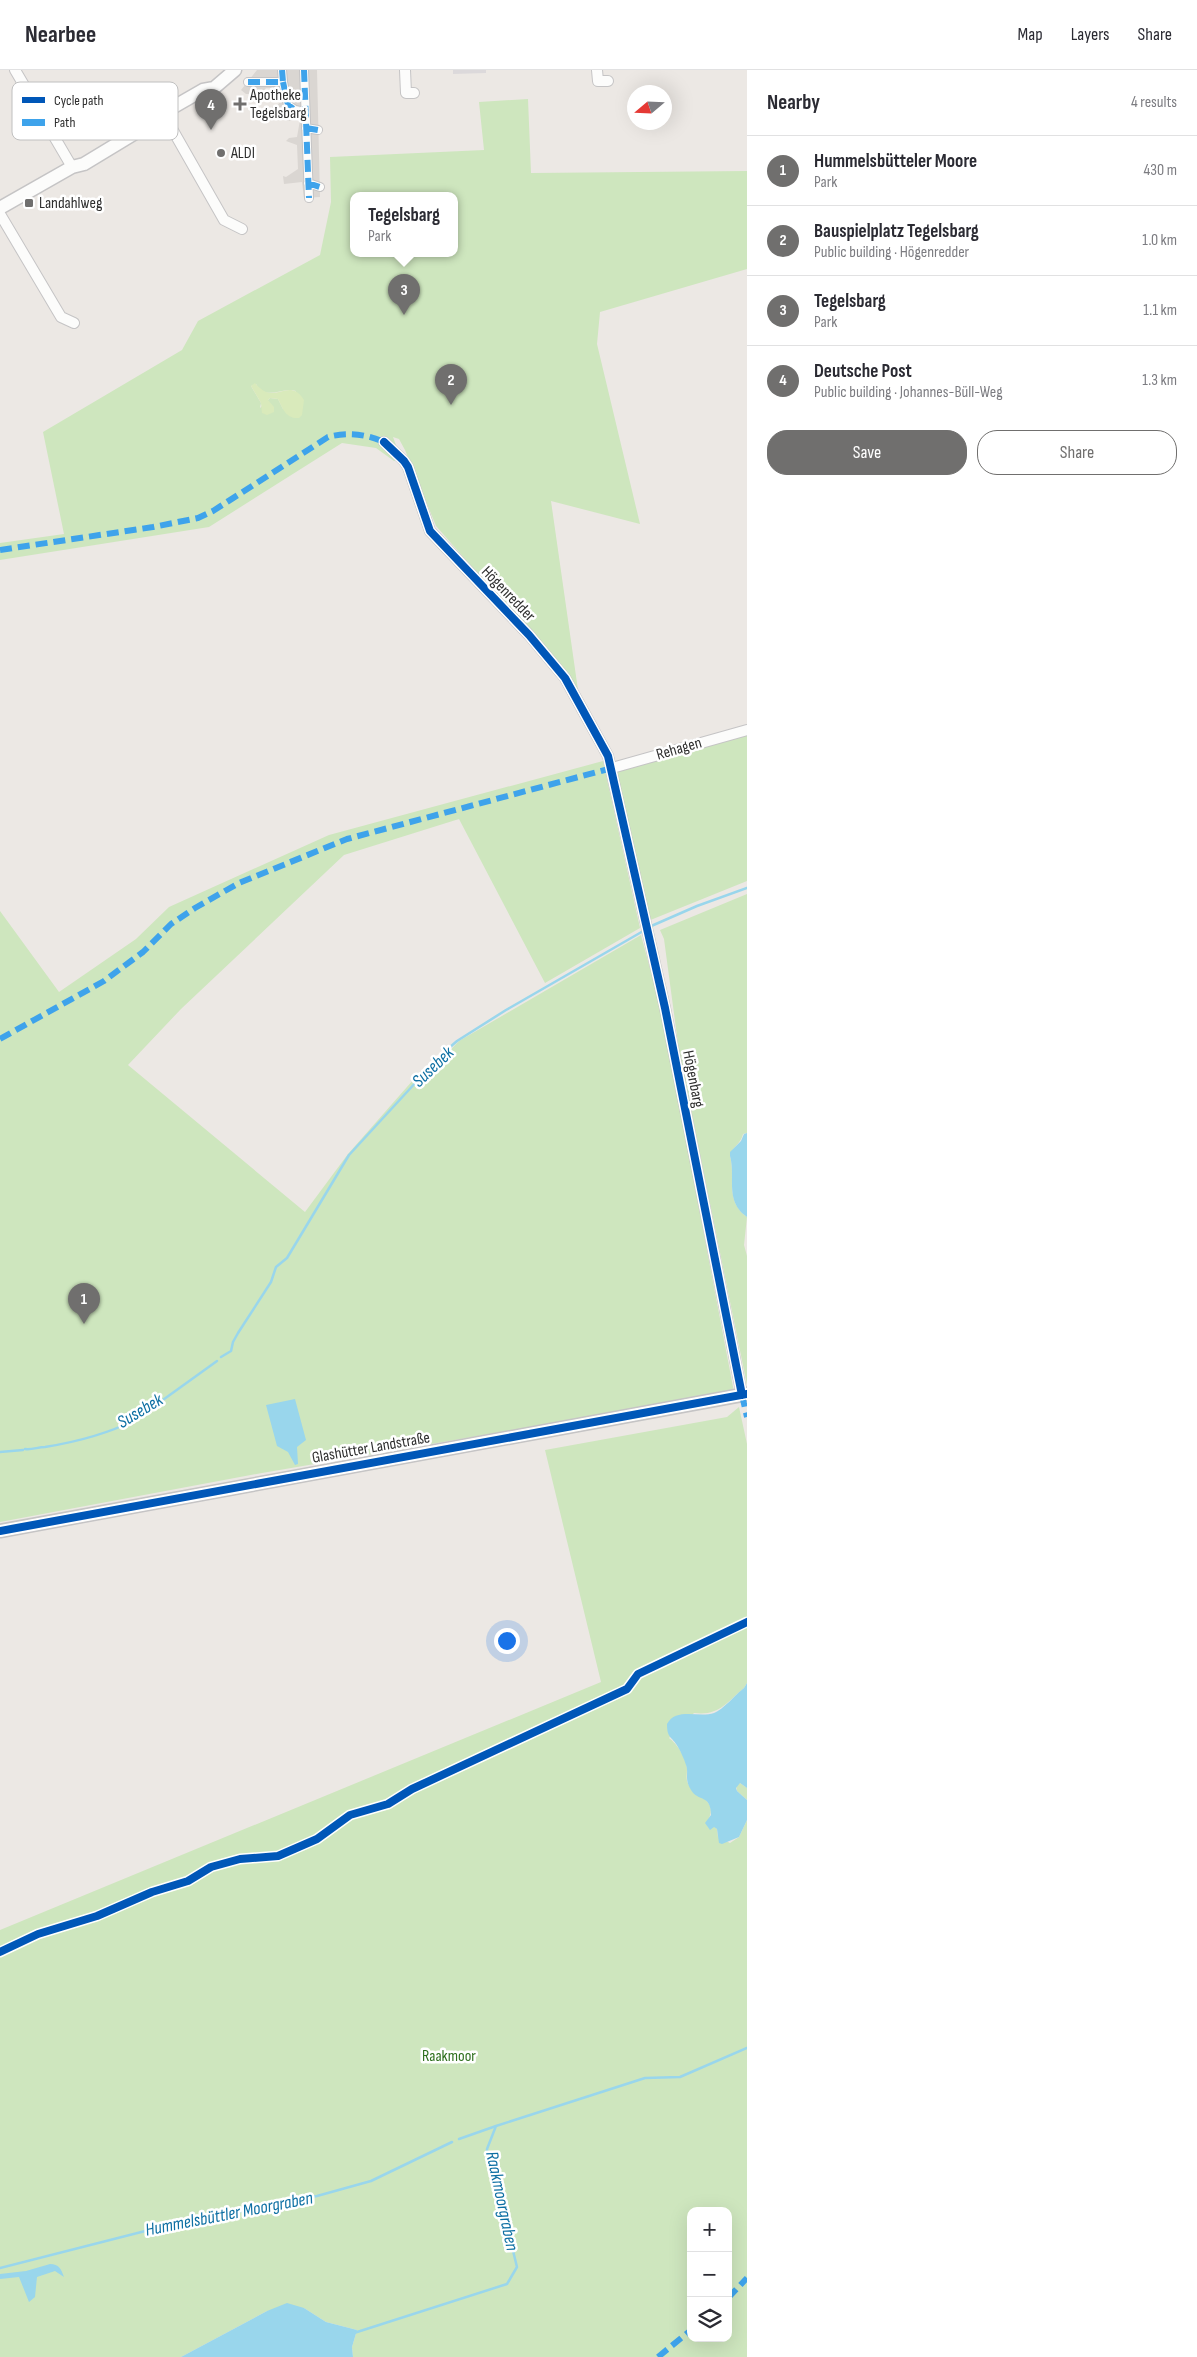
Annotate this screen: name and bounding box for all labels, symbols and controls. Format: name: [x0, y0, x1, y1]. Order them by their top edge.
text: Nearbee: [25, 20, 96, 49]
text: Map: [1018, 24, 1043, 45]
text: Layers: [1071, 24, 1110, 45]
text: Share: [1138, 24, 1172, 45]
legend: [12, 82, 178, 140]
north arrow: [627, 85, 672, 130]
place label: Apotheke Tegelsbarg: [249, 86, 307, 123]
pin: 4: [195, 89, 227, 130]
text: Nearby: [767, 90, 820, 115]
text: Cycle path: [54, 92, 104, 109]
text: 4 results: [1131, 93, 1177, 112]
marker: Apotheke Tegelsbarg: [234, 98, 246, 110]
text: Path: [54, 114, 75, 131]
place label: ALDI: [230, 144, 255, 163]
marker: ALDI: [215, 147, 227, 159]
text: Hummelsbütteler Moore: [814, 150, 977, 173]
text: 1: [780, 161, 786, 180]
text: 430 m: [1144, 161, 1177, 180]
text: Park: [814, 173, 837, 192]
popup: [350, 192, 458, 257]
place label: Landahlweg: [39, 194, 102, 213]
marker: Landahlweg: [23, 197, 35, 209]
text: Tegelsbarg: [368, 204, 440, 227]
text: Bauspielplatz Tegelsbarg: [814, 220, 979, 243]
text: Park: [368, 227, 392, 246]
text: 2: [779, 231, 787, 250]
text: 1.0 km: [1142, 231, 1177, 250]
text: Public building · Högenredder: [814, 243, 969, 262]
pin: 3: [388, 274, 420, 315]
text: Tegelsbarg: [814, 290, 886, 313]
text: 3: [779, 301, 787, 320]
text: 1.1 km: [1143, 301, 1177, 320]
text: Park: [814, 313, 837, 332]
text: Deutsche Post: [814, 360, 912, 383]
pin: 2: [435, 364, 467, 405]
text: 4: [779, 371, 787, 390]
text: 1.3 km: [1142, 371, 1177, 390]
text: Public building · Johannes-Büll-Weg: [814, 383, 1003, 402]
button: Save: [767, 430, 967, 475]
button: Share: [977, 430, 1177, 475]
street label: Högenredder: [477, 562, 539, 626]
street label: Rehagen: [654, 733, 704, 765]
water label: Susebek: [408, 1041, 459, 1092]
street label: Högenbarg: [678, 1049, 708, 1109]
pin: 1: [68, 1283, 100, 1324]
water label: Susebek: [113, 1389, 168, 1433]
street label: Glashütter Landstraße: [311, 1428, 431, 1468]
your location: [494, 1628, 520, 1654]
park label: Raakmoor: [422, 2047, 476, 2066]
water label: Raakmoorgraben: [481, 2149, 523, 2253]
water label: Hummelsbüttler Moorgraben: [143, 2187, 315, 2241]
map controls: [687, 2207, 732, 2342]
button: +: [687, 2207, 732, 2252]
button: −: [687, 2252, 732, 2297]
button: layers: [687, 2297, 732, 2342]

